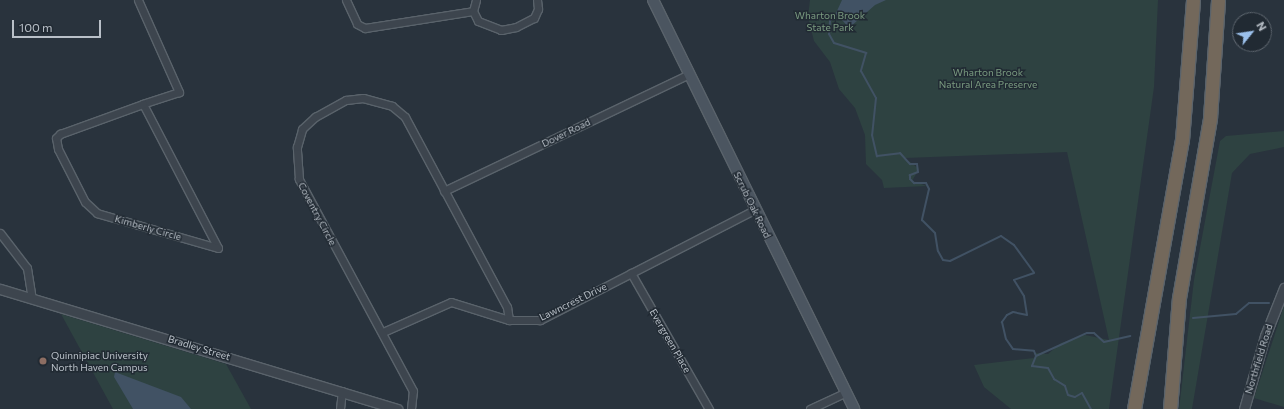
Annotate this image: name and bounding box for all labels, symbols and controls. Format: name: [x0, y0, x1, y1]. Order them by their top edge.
park label: Wharton Brook State Park: [795, 9, 865, 32]
scale bar: [14, 12, 103, 38]
north arrow: [1232, 12, 1272, 52]
text: N: [1254, 19, 1270, 33]
text: 100 m: [19, 20, 53, 34]
park label: Wharton Brook Natural Area Preserve: [939, 66, 1037, 90]
street label: Dover Road: [540, 116, 592, 150]
street label: Scrub Oak Road: [731, 170, 773, 240]
street label: Coventry Circle: [295, 180, 339, 248]
street label: Kimberly Circle: [113, 213, 183, 243]
street label: Lawncrest Drive: [537, 281, 609, 323]
street label: Evergreen Place: [647, 307, 693, 375]
street label: Northfield Road: [1243, 322, 1275, 396]
street label: Bradley Street: [166, 333, 232, 363]
place label: Quinnipiac University North Haven Campus: [51, 349, 148, 372]
marker: Quinnipiac University North Haven Campus: [38, 356, 48, 366]

